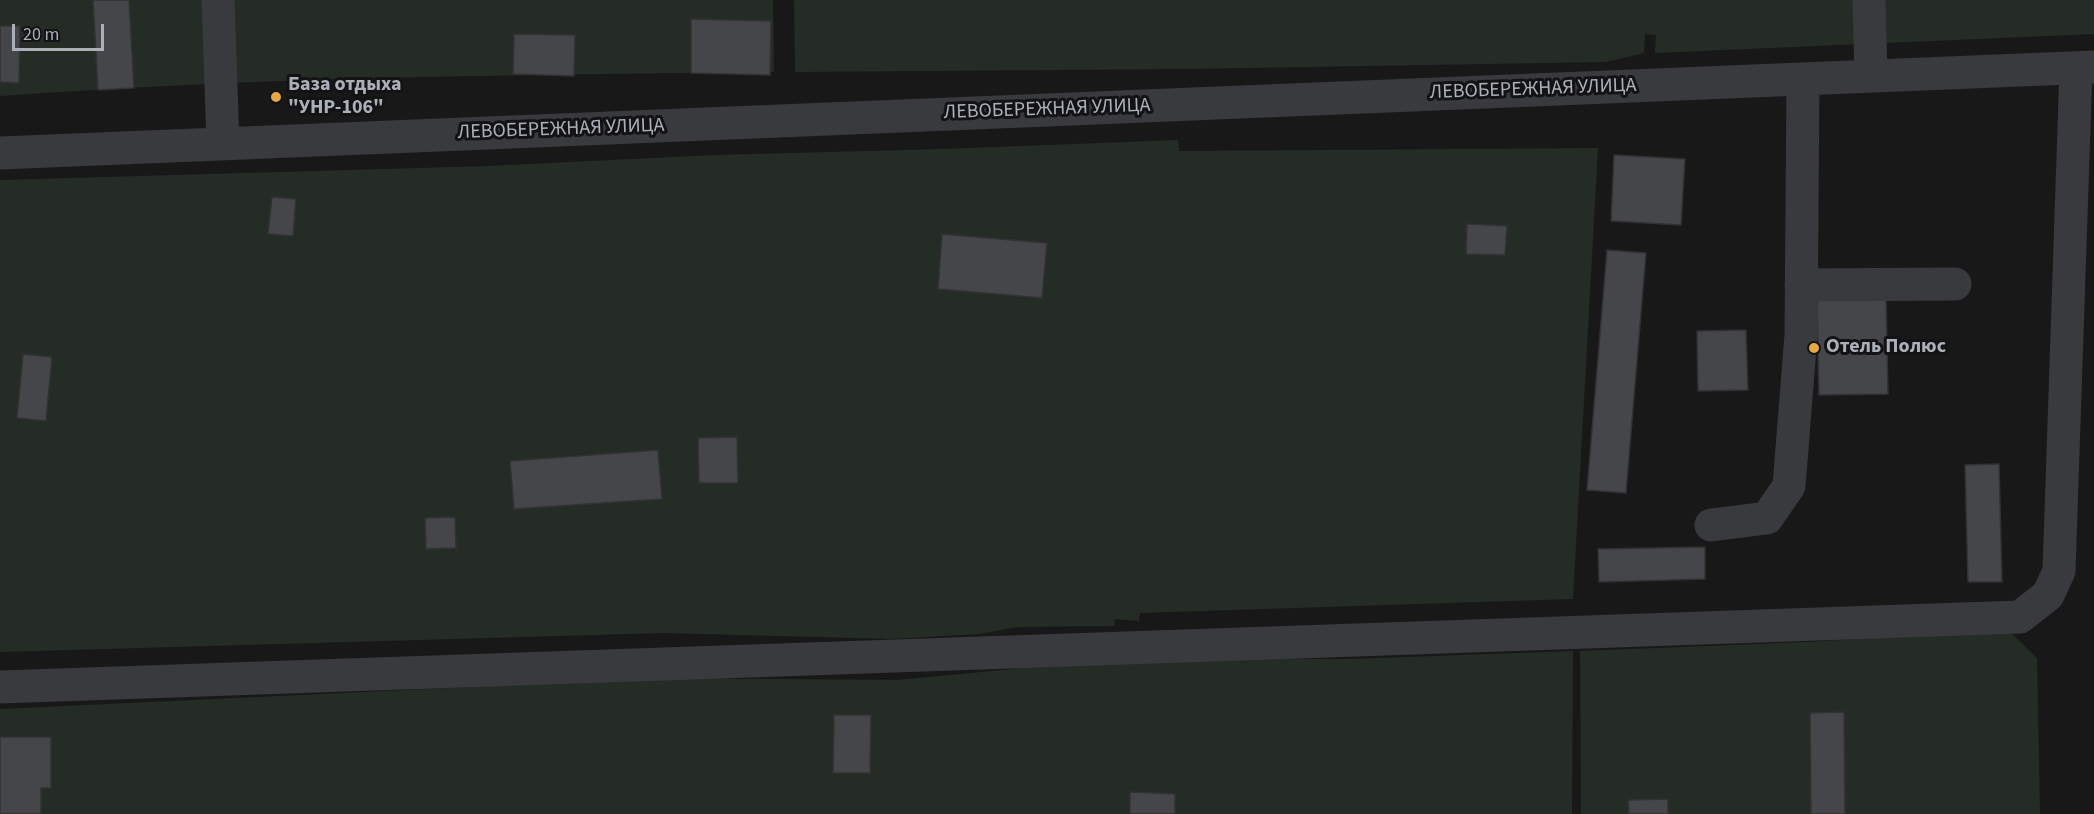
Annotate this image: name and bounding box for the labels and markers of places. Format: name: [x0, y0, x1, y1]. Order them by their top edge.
place label: База отдыха "УНР-106": [288, 74, 402, 121]
marker: База отдыха "УНР-106": [269, 90, 283, 104]
place label: Отель Полюс: [1826, 336, 1946, 360]
marker: Отель Полюс: [1807, 341, 1821, 355]

